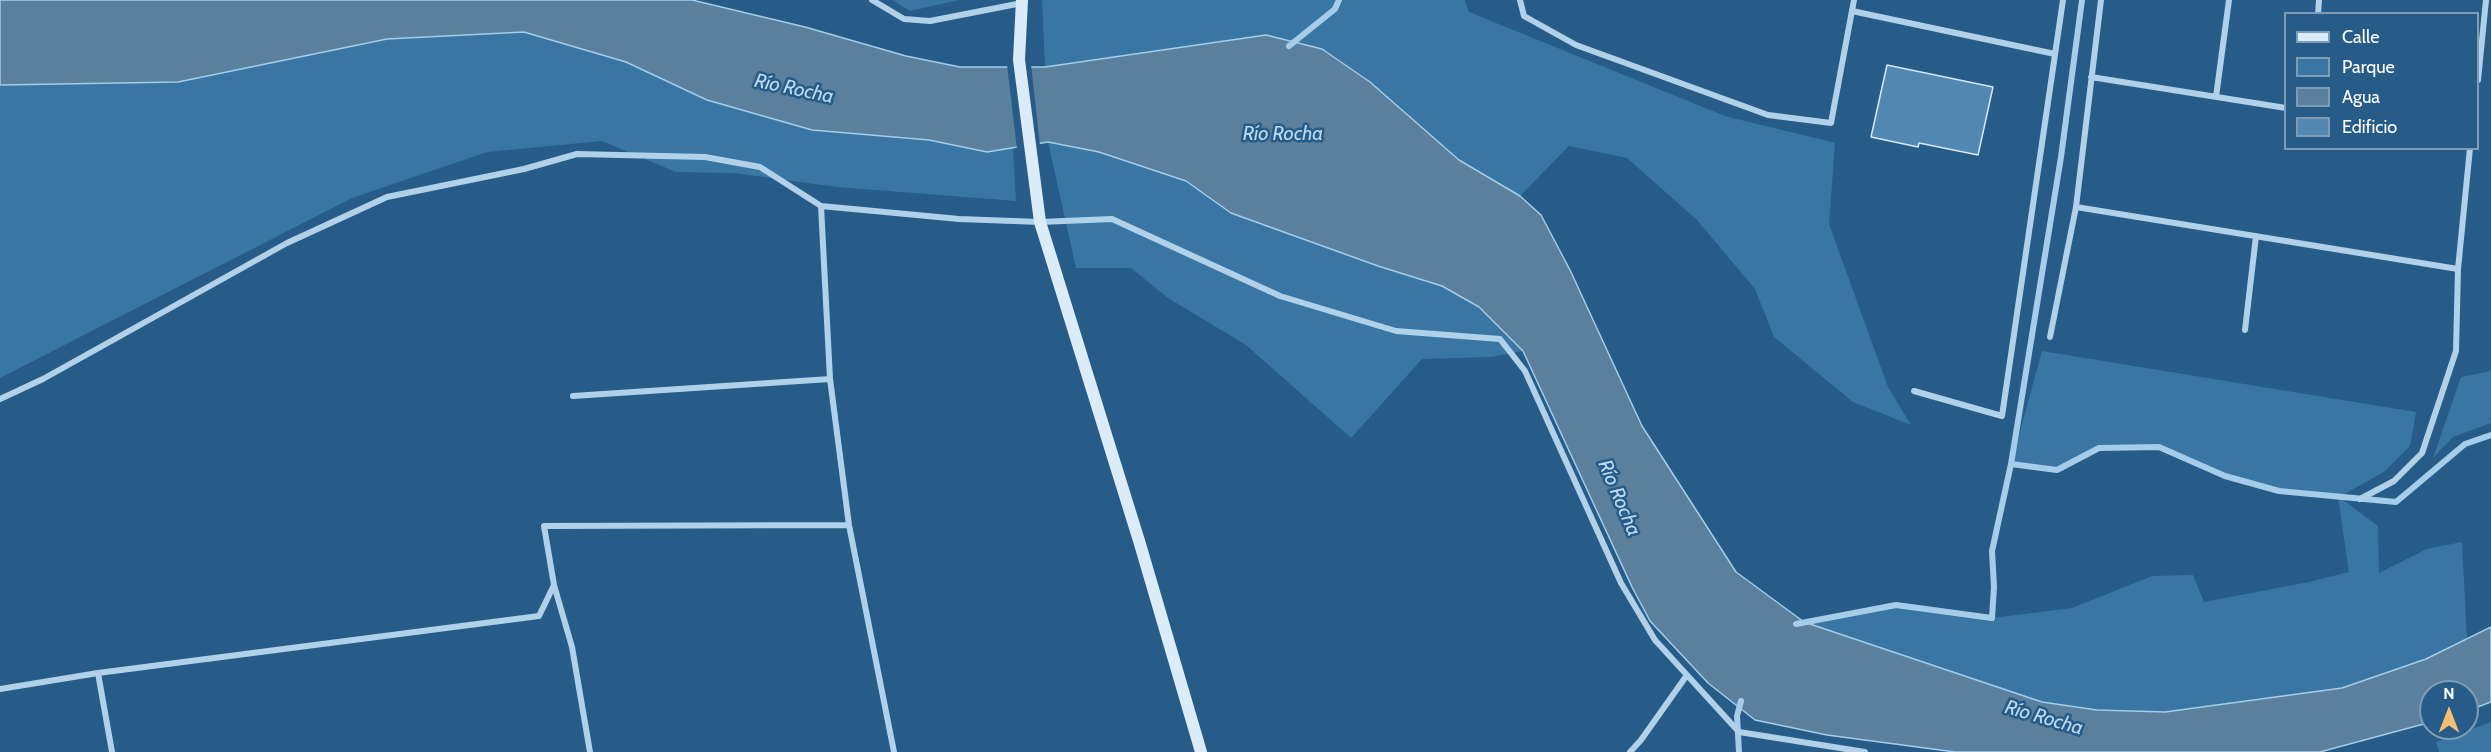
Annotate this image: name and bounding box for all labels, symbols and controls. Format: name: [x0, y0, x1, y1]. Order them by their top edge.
legend: [2284, 12, 2479, 150]
text: Calle: [2342, 26, 2379, 48]
text: Parque: [2342, 56, 2395, 78]
water label: Río Rocha: [752, 69, 836, 109]
text: Agua: [2342, 86, 2380, 108]
text: Edificio: [2342, 116, 2397, 138]
water label: Río Rocha: [1243, 122, 1323, 146]
water label: Río Rocha: [1592, 456, 1646, 540]
north arrow: [2419, 680, 2479, 740]
text: N: [2443, 684, 2455, 703]
water label: Río Rocha: [2002, 695, 2086, 741]

